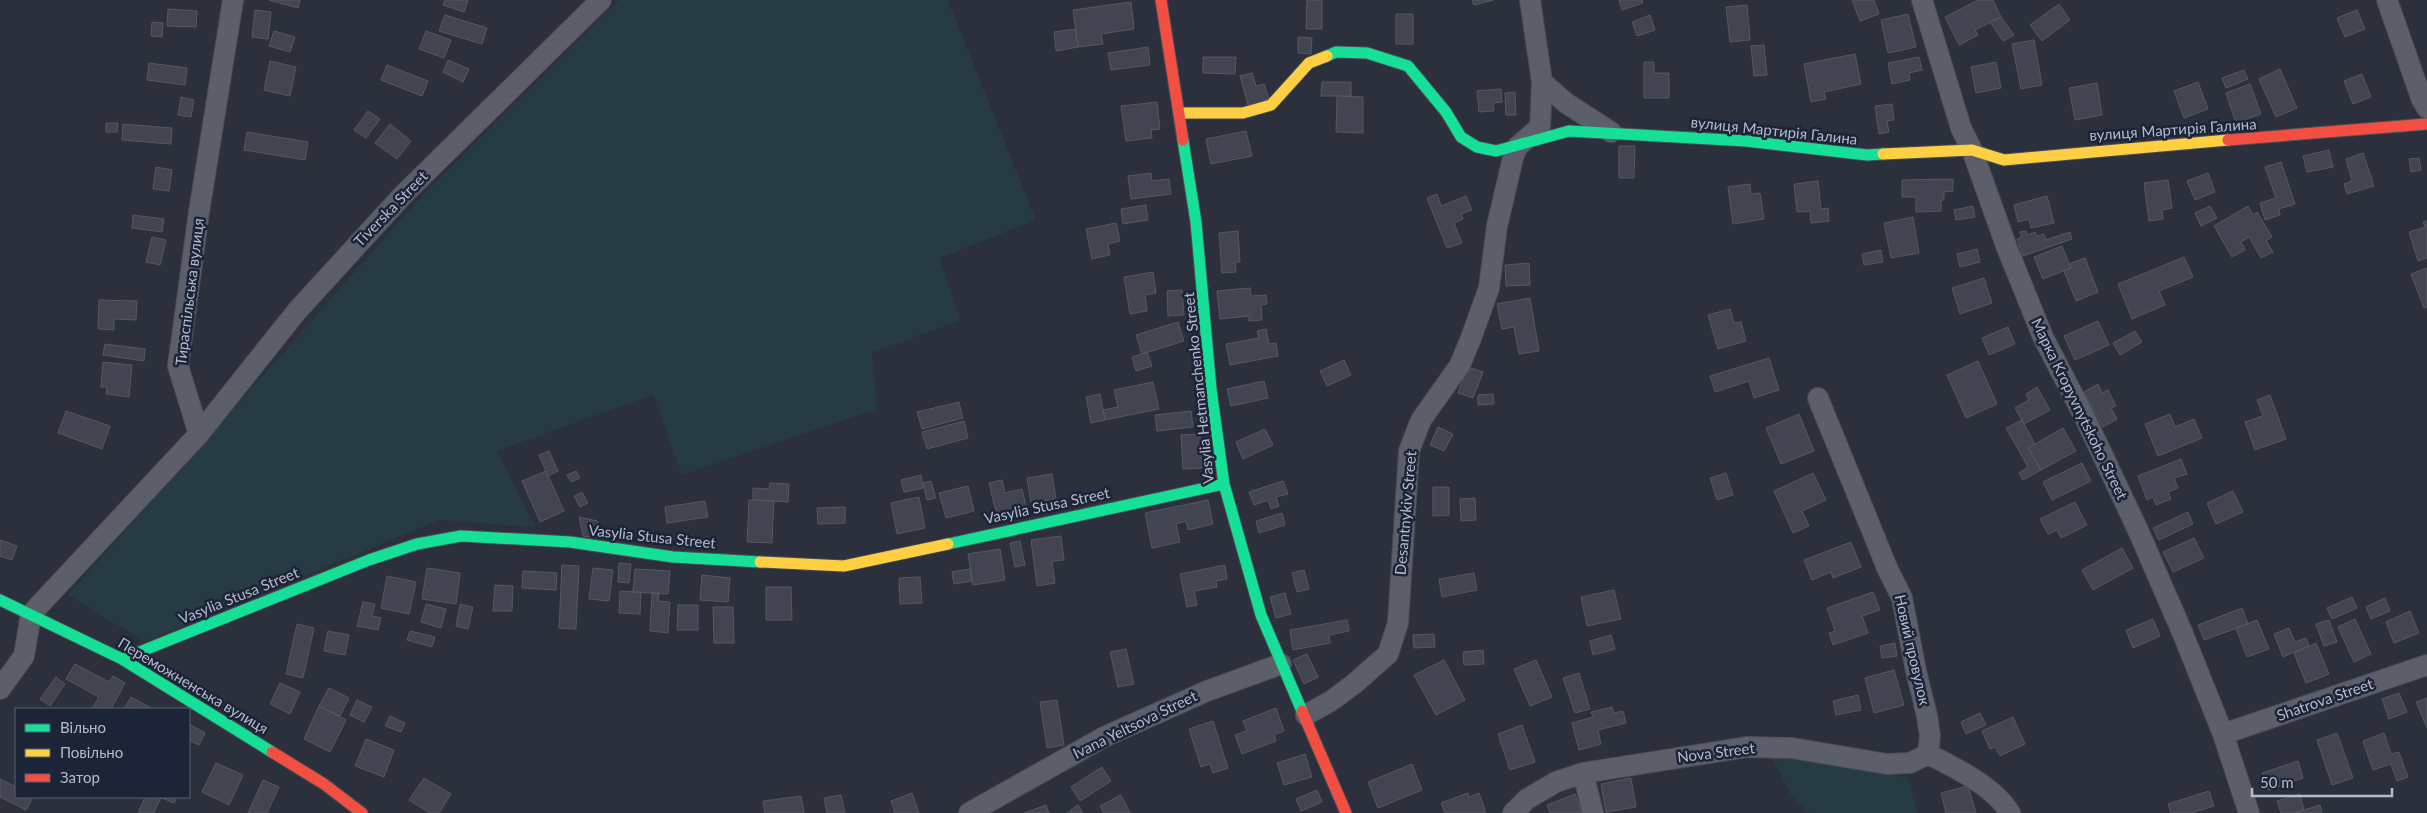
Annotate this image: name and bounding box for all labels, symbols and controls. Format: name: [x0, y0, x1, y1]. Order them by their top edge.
street label: вулиця Мартирія Галина: [1690, 112, 1858, 148]
street label: вулиця Мартирія Галина: [2089, 114, 2257, 144]
street label: Tiverska Street: [350, 166, 431, 250]
street label: Тираспільська вулиця: [171, 217, 207, 367]
street label: Vasylia Hetmanchenko Street: [1179, 291, 1217, 485]
street label: Марка Kropyvnytskoho Street: [2028, 315, 2132, 503]
street label: Desantnykiv Street: [1391, 449, 1419, 576]
street label: Vasylia Stusa Street: [982, 483, 1112, 527]
street label: Vasylia Stusa Street: [588, 520, 717, 552]
street label: Vasylia Stusa Street: [176, 563, 302, 627]
street label: Новий провулок: [1891, 593, 1935, 707]
street label: Переможненська вулиця: [115, 633, 272, 737]
street label: Shatrova Street: [2274, 674, 2376, 724]
street label: Ivana Yeltsova Street: [1070, 686, 1200, 762]
legend: [15, 708, 190, 798]
text: Вільно: [60, 718, 106, 736]
street label: Nova Street: [1676, 738, 1756, 766]
text: Повільно: [60, 743, 123, 761]
scale bar: [2252, 766, 2392, 798]
text: Затор: [60, 768, 100, 786]
text: 50 m: [2260, 773, 2294, 791]

